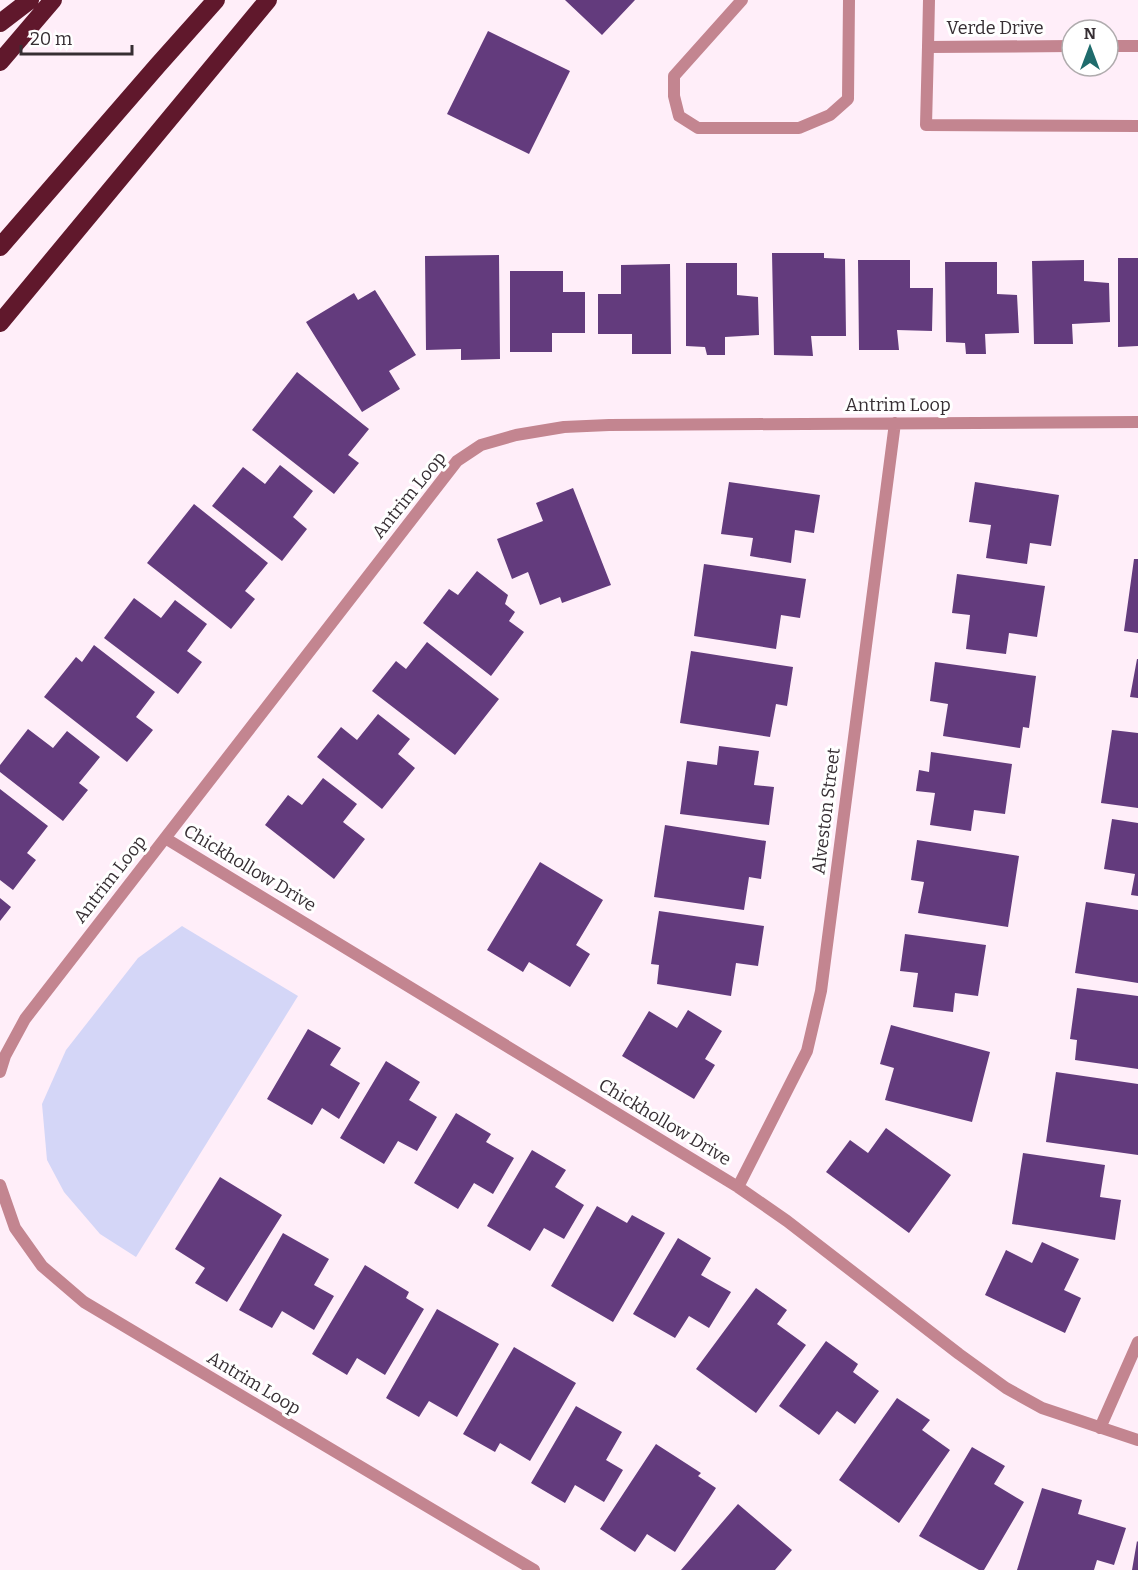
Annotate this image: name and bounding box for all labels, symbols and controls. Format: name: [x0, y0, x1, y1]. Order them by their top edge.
street label: Verde Drive: [946, 17, 1044, 39]
scale bar: [21, 18, 132, 56]
north arrow: [1060, 18, 1120, 78]
text: N: [1084, 24, 1096, 43]
text: 20 m: [30, 28, 72, 50]
street label: Antrim Loop: [845, 394, 951, 416]
street label: Antrim Loop: [367, 447, 451, 543]
street label: Alveston Street: [807, 746, 845, 876]
street label: Chickhollow Drive: [180, 820, 320, 916]
street label: Antrim Loop: [69, 831, 151, 927]
street label: Chickhollow Drive: [595, 1074, 735, 1170]
street label: Antrim Loop: [203, 1346, 305, 1420]

